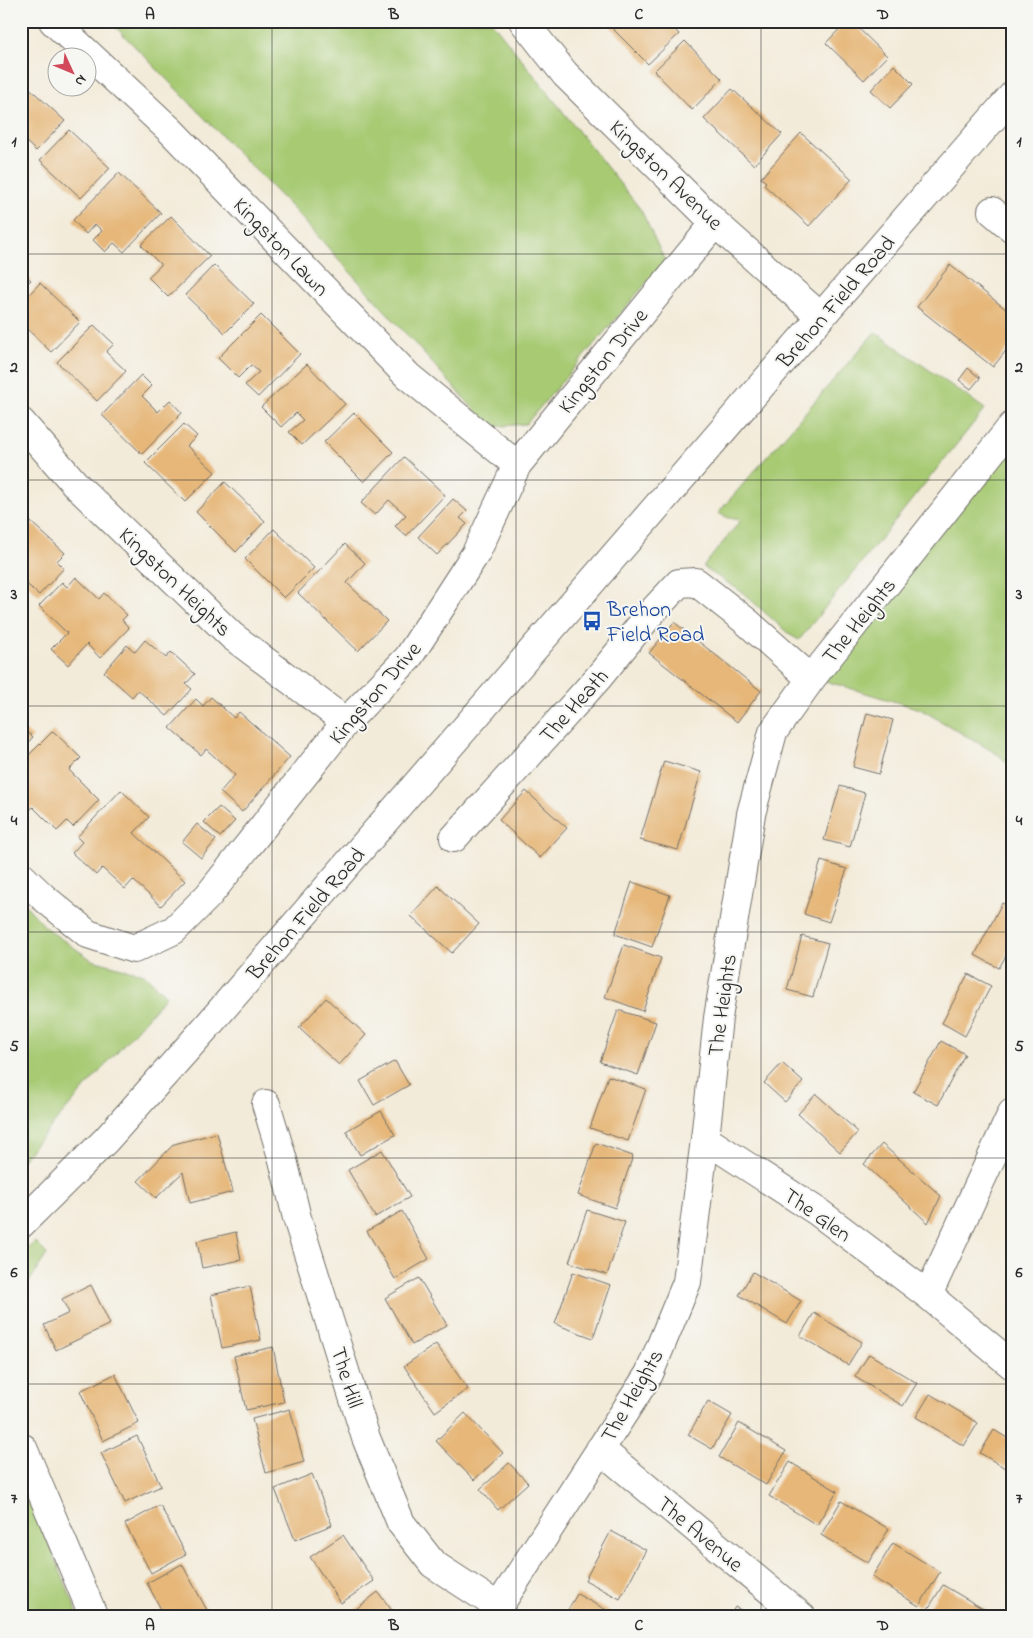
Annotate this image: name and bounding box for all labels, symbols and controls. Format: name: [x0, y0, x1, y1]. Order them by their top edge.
text: A: [145, 3, 155, 27]
text: B: [388, 3, 400, 27]
text: C: [635, 3, 644, 27]
text: D: [876, 3, 889, 27]
north arrow: [48, 48, 98, 98]
text: N: [69, 69, 91, 91]
street label: Kingston Avenue: [600, 113, 729, 240]
text: 1: [11, 130, 17, 154]
text: 1: [1016, 130, 1022, 154]
street label: Kingston Lawn: [223, 191, 335, 306]
street label: Brehon Field Road: [770, 229, 904, 377]
street label: Kingston Drive: [552, 302, 658, 422]
text: 2: [9, 356, 18, 380]
text: 2: [1014, 356, 1023, 380]
street label: Kingston Heights: [109, 521, 238, 646]
street label: The Heights: [815, 572, 906, 673]
text: 3: [10, 583, 18, 607]
text: 3: [1015, 583, 1023, 607]
place label: Brehon Field Road: [606, 595, 704, 652]
bus stop icon: Brehon Field Road: [581, 610, 603, 632]
street label: Kingston Drive: [322, 635, 431, 753]
street label: The Heath: [533, 663, 617, 751]
text: 4: [10, 809, 18, 833]
text: 4: [1015, 809, 1023, 833]
street label: Brehon Field Road: [240, 841, 374, 989]
street label: The Heights: [701, 952, 748, 1059]
text: 5: [9, 1035, 19, 1059]
text: 5: [1014, 1035, 1024, 1059]
street label: The Glen: [776, 1181, 857, 1252]
text: 6: [9, 1261, 18, 1285]
text: 6: [1014, 1261, 1023, 1285]
street label: The Hill: [321, 1343, 370, 1412]
street label: The Heights: [594, 1344, 674, 1450]
text: 7: [11, 1487, 18, 1511]
text: 7: [1016, 1487, 1023, 1511]
street label: The Avenue: [649, 1490, 749, 1581]
text: A: [145, 1614, 155, 1638]
text: B: [388, 1614, 400, 1638]
text: C: [635, 1614, 644, 1638]
text: D: [876, 1614, 889, 1638]

